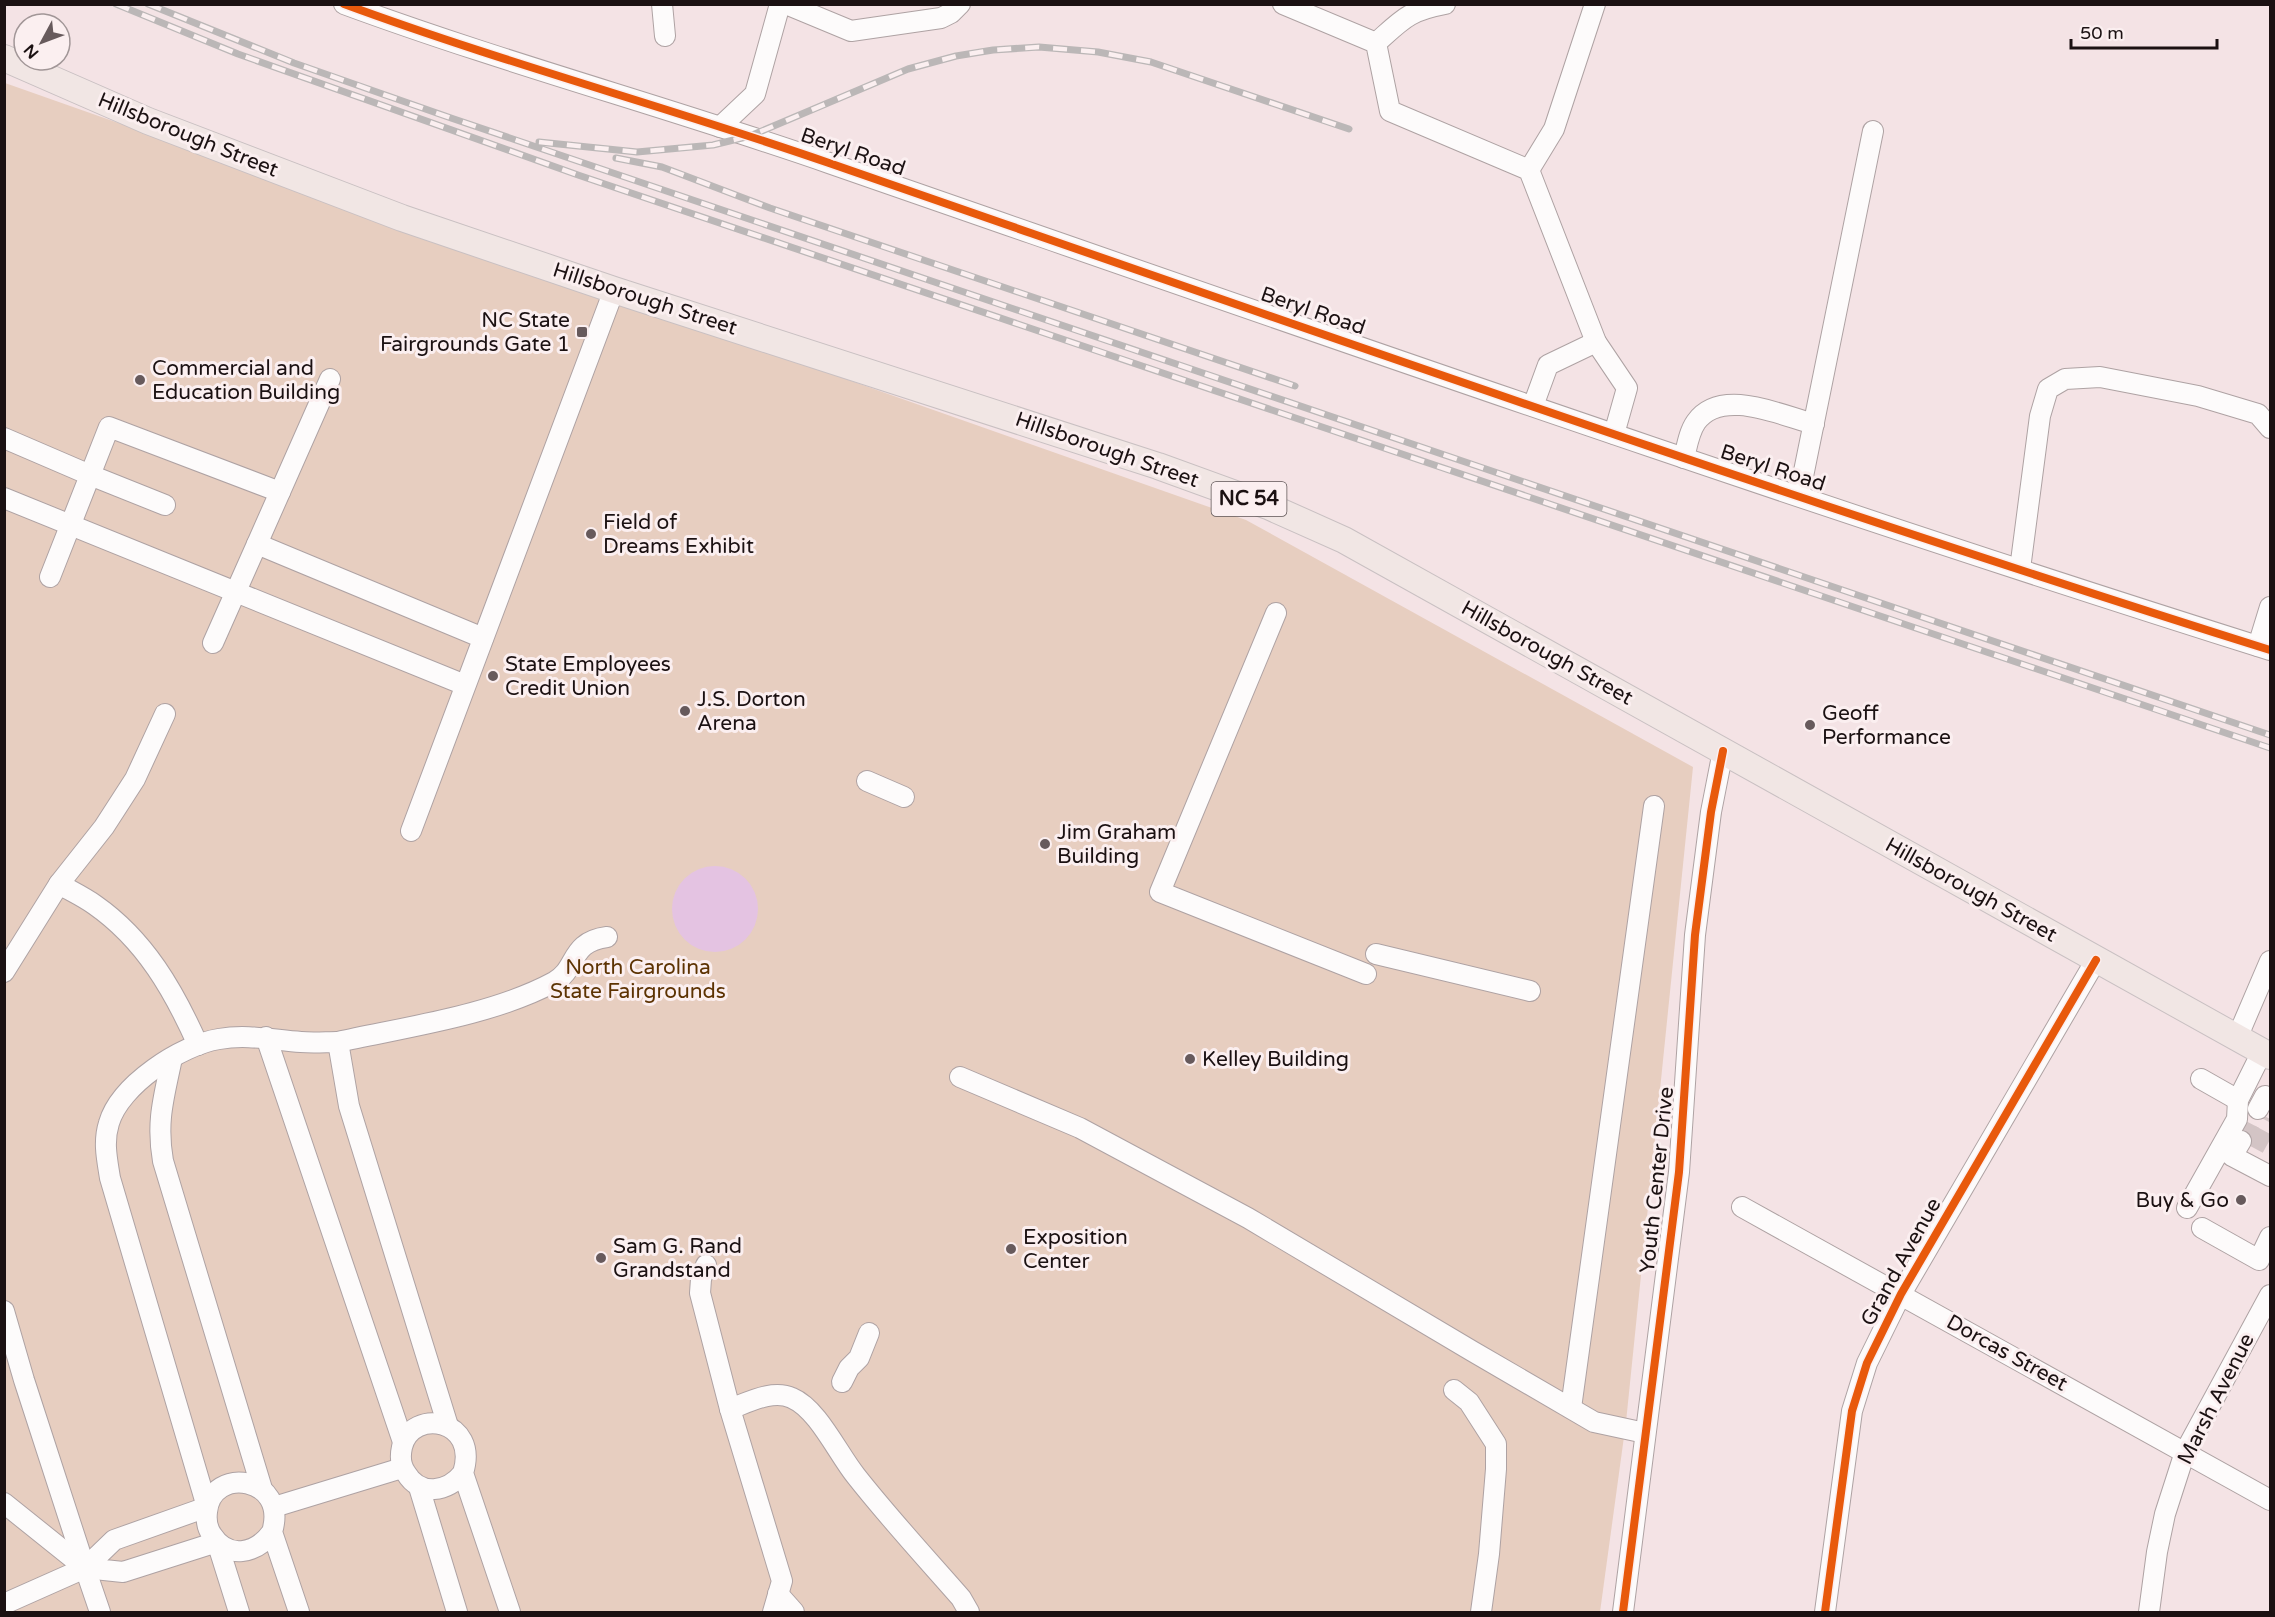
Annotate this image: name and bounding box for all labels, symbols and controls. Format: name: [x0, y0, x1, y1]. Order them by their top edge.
north arrow: [12, 12, 72, 72]
scale bar: [2071, 12, 2216, 50]
text: 50 m: [2080, 22, 2124, 44]
text: N: [20, 40, 43, 63]
street label: Hillsborough Street: [94, 87, 282, 183]
street label: Beryl Road: [797, 122, 909, 182]
street label: Hillsborough Street: [550, 257, 740, 341]
street label: Beryl Road: [1257, 281, 1369, 341]
place label: NC State Fairgrounds Gate 1: [380, 308, 570, 357]
marker: NC State Fairgrounds Gate 1: [575, 325, 589, 339]
place label: Commercial and Education Building: [152, 356, 340, 405]
marker: Commercial and Education Building: [133, 373, 147, 387]
street label: Hillsborough Street: [1012, 407, 1202, 493]
street label: Beryl Road: [1717, 439, 1829, 497]
road number: NC 54: [1212, 482, 1286, 516]
place label: Field of Dreams Exhibit: [603, 510, 754, 559]
marker: Field of Dreams Exhibit: [584, 527, 598, 541]
street label: Hillsborough Street: [1457, 595, 1637, 711]
place label: State Employees Credit Union: [505, 652, 671, 701]
marker: State Employees Credit Union: [486, 669, 500, 683]
place label: J.S. Dorton Arena: [697, 687, 806, 736]
place label: Geoff Performance: [1822, 701, 1951, 750]
marker: J.S. Dorton Arena: [678, 704, 692, 718]
marker: Geoff Performance: [1803, 718, 1817, 732]
place label: Jim Graham Building: [1057, 820, 1176, 869]
street label: Hillsborough Street: [1881, 832, 2061, 948]
marker: Jim Graham Building: [1038, 837, 1052, 851]
park label: North Carolina State Fairgrounds: [550, 955, 726, 1004]
place label: Kelley Building: [1202, 1047, 1349, 1072]
marker: Kelley Building: [1183, 1052, 1197, 1066]
street label: Youth Center Drive: [1635, 1085, 1679, 1274]
place label: Buy & Go: [2136, 1188, 2229, 1213]
marker: Buy & Go: [2234, 1193, 2248, 1207]
street label: Grand Avenue: [1856, 1194, 1947, 1330]
place label: Exposition Center: [1023, 1225, 1128, 1274]
place label: Sam G. Rand Grandstand: [613, 1234, 742, 1283]
marker: Exposition Center: [1004, 1242, 1018, 1256]
marker: Sam G. Rand Grandstand: [594, 1251, 608, 1265]
street label: Dorcas Street: [1942, 1309, 2072, 1397]
street label: Marsh Avenue: [2172, 1329, 2260, 1469]

